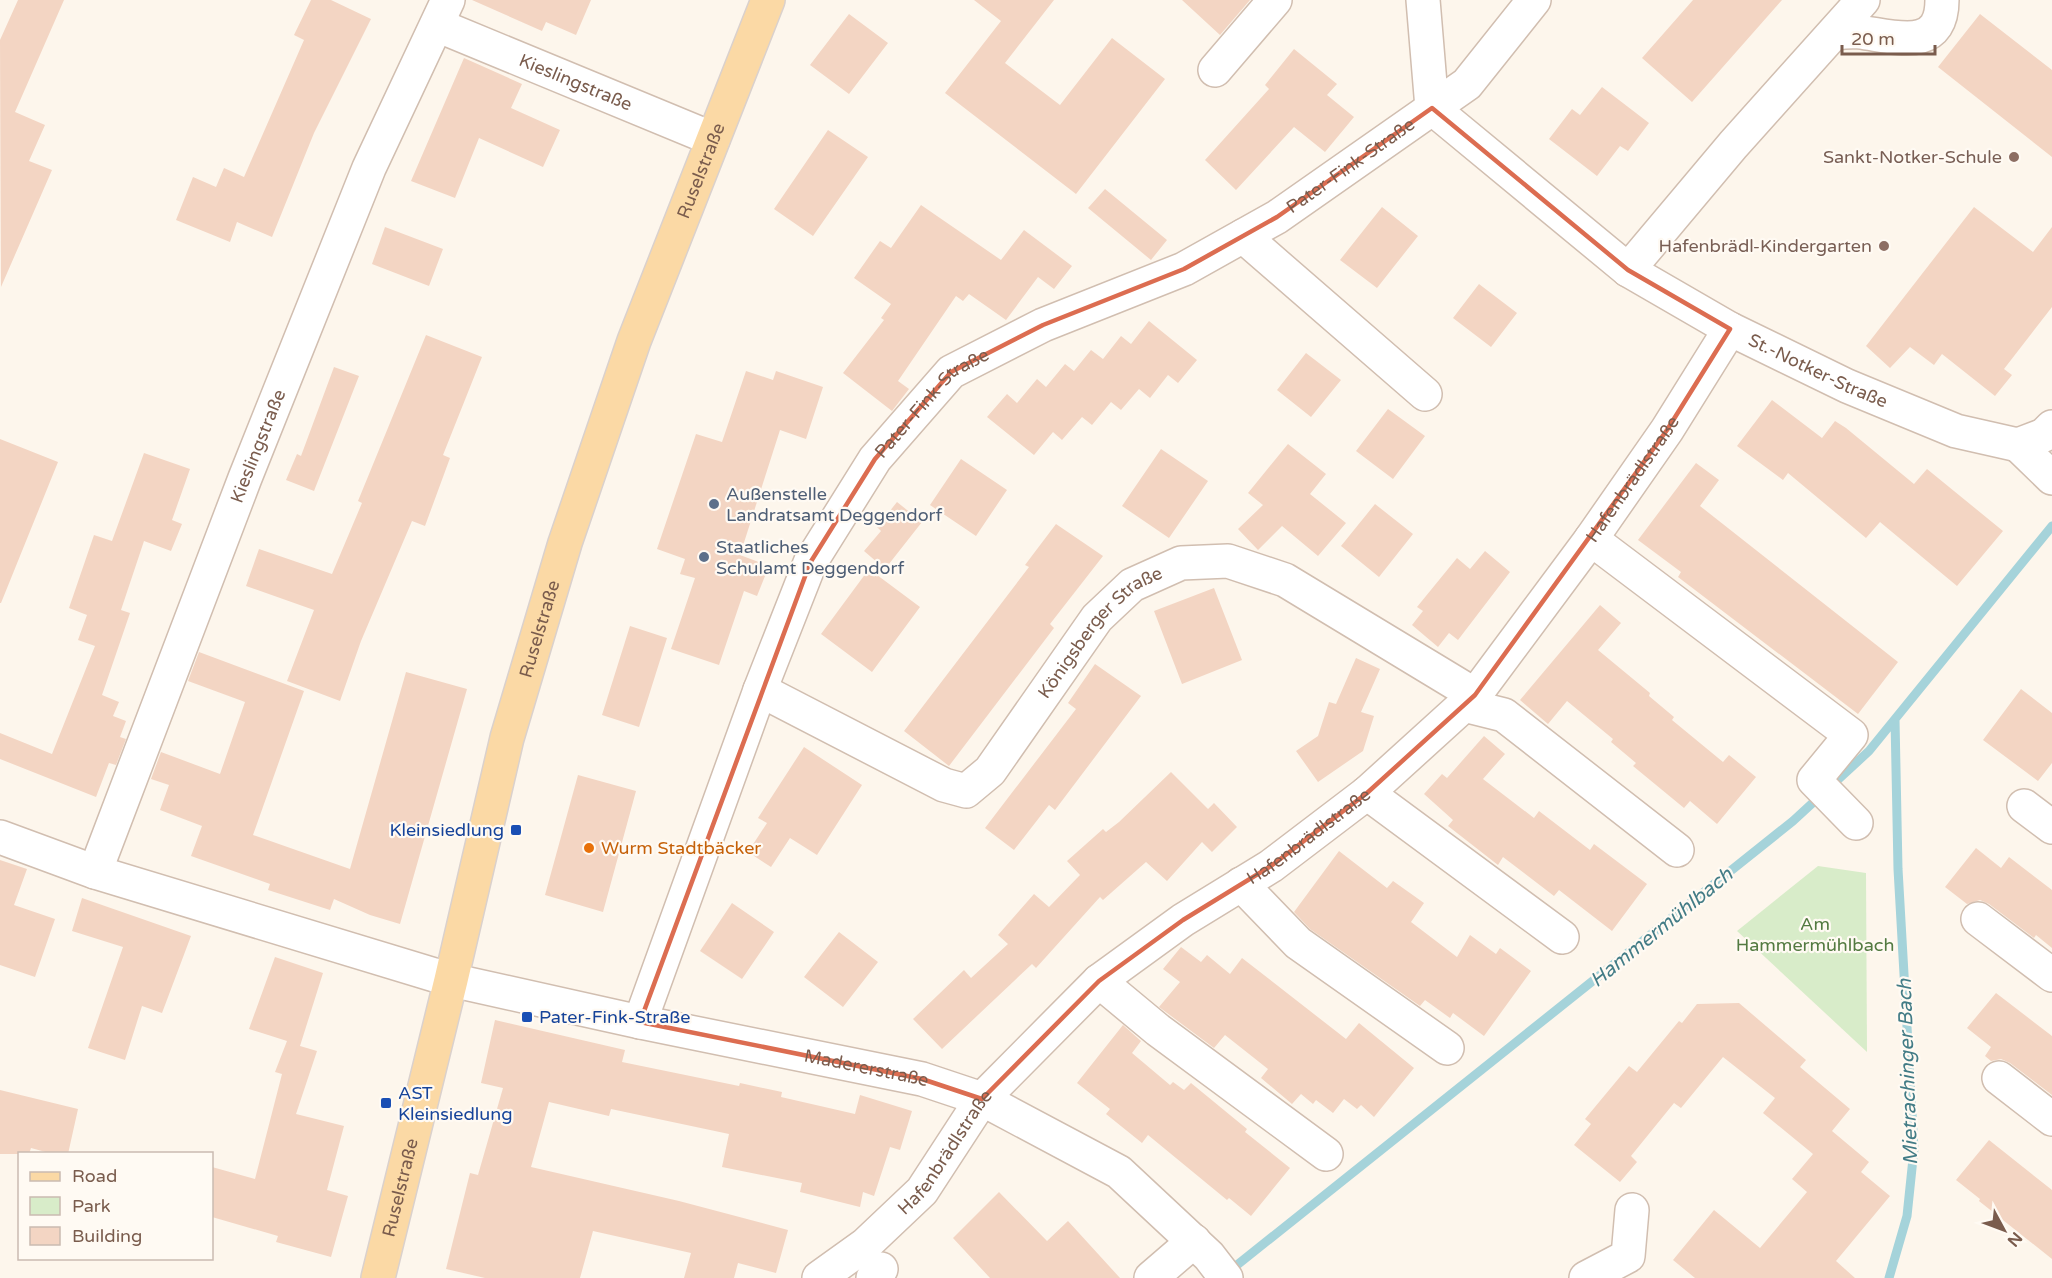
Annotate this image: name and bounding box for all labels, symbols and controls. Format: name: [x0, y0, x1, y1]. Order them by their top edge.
scale bar: [1842, 18, 1935, 56]
text: 20 m: [1851, 28, 1895, 50]
street label: Kieslingstraße: [516, 49, 635, 115]
street label: Pater-Fink-Straße: [1282, 113, 1419, 218]
street label: Ruselstraße: [672, 120, 730, 222]
place label: Sankt-Notker-Schule: [1823, 146, 2002, 168]
marker: Sankt-Notker-Schule: [2007, 150, 2021, 164]
place label: Hafenbrädl-Kindergarten: [1659, 235, 1872, 257]
marker: Hafenbrädl-Kindergarten: [1877, 239, 1891, 253]
street label: St.-Notker-Straße: [1745, 329, 1891, 413]
street label: Pater-Fink-Straße: [870, 343, 993, 462]
street label: Kieslingstraße: [226, 386, 290, 506]
street label: Hafenbrädlstraße: [1581, 412, 1684, 547]
place label: Außenstelle Landratsamt Deggendorf: [726, 483, 943, 526]
marker: Außenstelle Landratsamt Deggendorf: [707, 497, 721, 511]
place label: Staatliches Schulamt Deggendorf: [716, 536, 904, 579]
marker: Staatliches Schulamt Deggendorf: [697, 550, 711, 564]
street label: Königsberger Straße: [1033, 562, 1166, 703]
street label: Ruselstraße: [515, 577, 564, 680]
street label: Hafenbrädlstraße: [1243, 783, 1375, 889]
place label: Kleinsiedlung: [389, 819, 504, 841]
marker: Kleinsiedlung: [509, 823, 523, 837]
place label: Wurm Stadtbäcker: [601, 837, 761, 859]
marker: Wurm Stadtbäcker: [582, 841, 596, 855]
water label: Hammermühlbach: [1586, 862, 1738, 993]
park label: Am Hammermühlbach: [1736, 913, 1894, 956]
water label: Mietrachinger Bach: [1893, 977, 1923, 1166]
place label: Pater-Fink-Straße: [539, 1006, 690, 1028]
marker: Pater-Fink-Straße: [520, 1010, 534, 1024]
street label: Madererstraße: [802, 1044, 932, 1092]
place label: AST Kleinsiedlung: [398, 1082, 513, 1125]
street label: Hafenbrädlstraße: [893, 1085, 996, 1219]
marker: AST Kleinsiedlung: [379, 1096, 393, 1110]
street label: Ruselstraße: [377, 1136, 423, 1239]
legend: [18, 1152, 213, 1260]
text: Road: [72, 1165, 117, 1187]
text: Park: [72, 1195, 111, 1217]
north arrow: [1974, 1200, 2034, 1260]
text: Building: [72, 1225, 142, 1247]
text: N: [2003, 1228, 2026, 1251]

